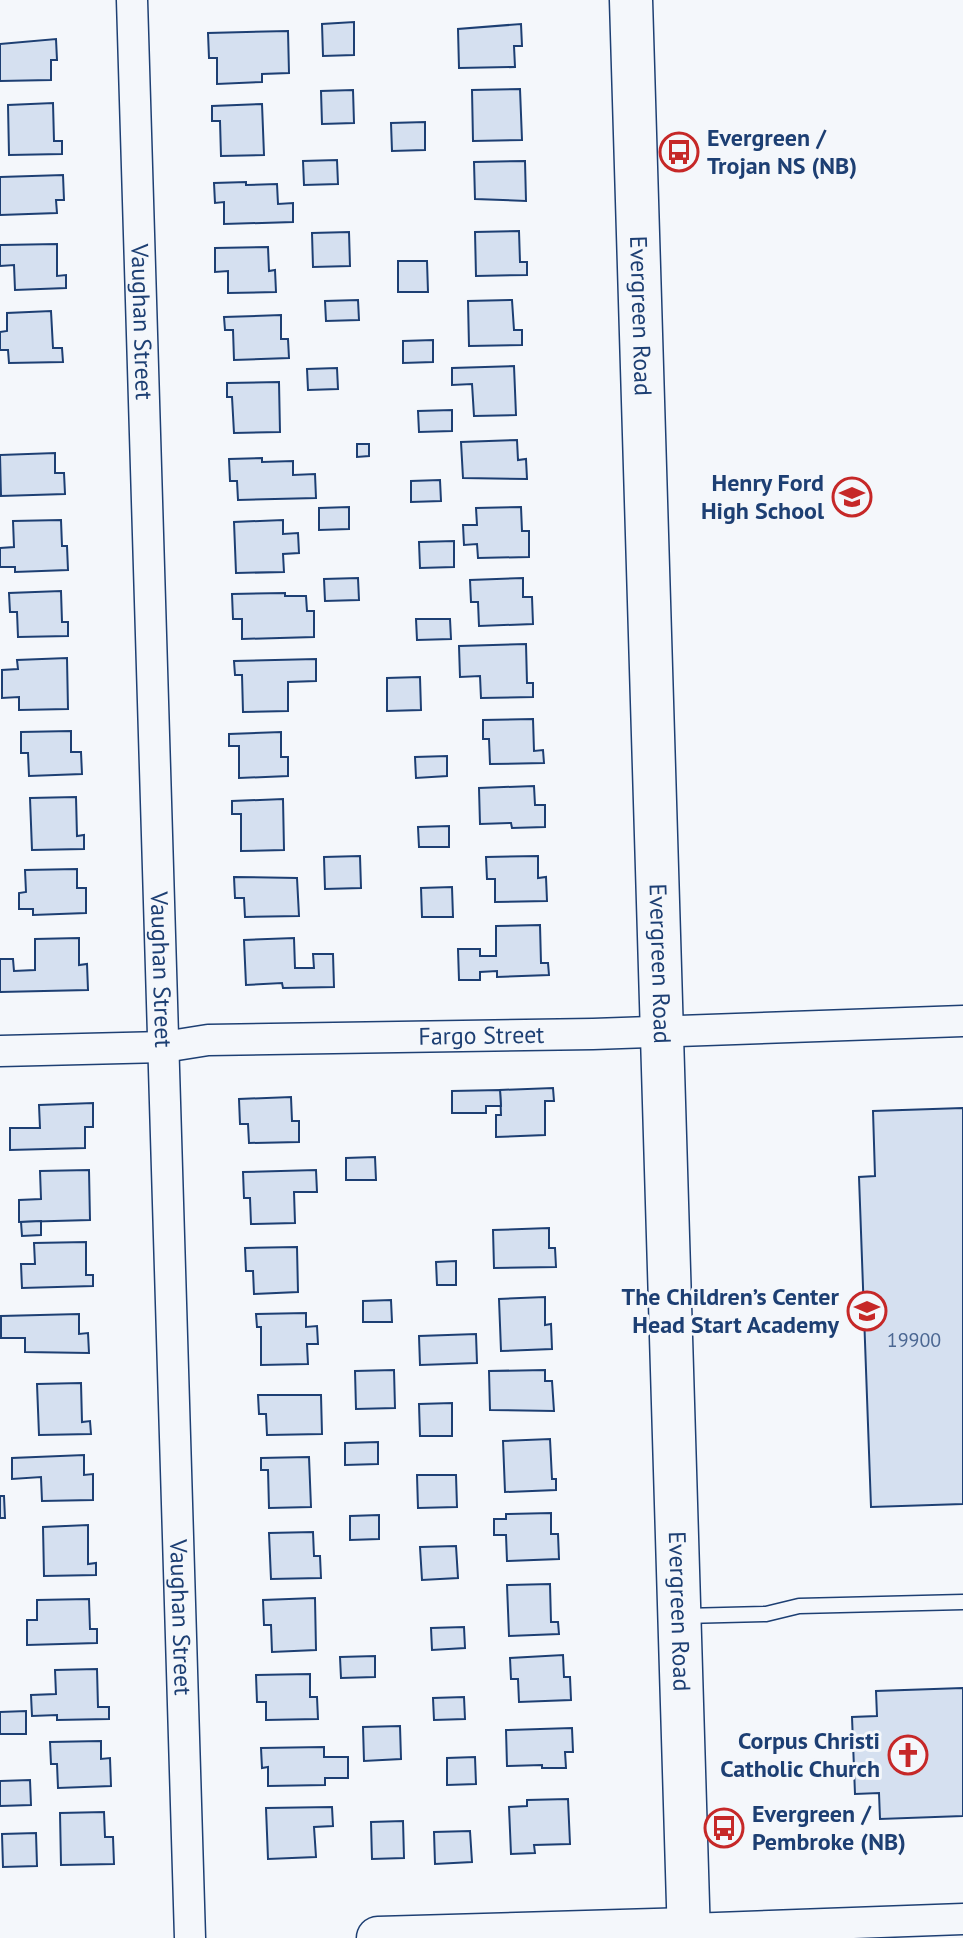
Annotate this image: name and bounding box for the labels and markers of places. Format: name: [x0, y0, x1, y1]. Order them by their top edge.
place label: Evergreen / Trojan NS (NB): [707, 122, 857, 181]
bus stop icon: Evergreen / Trojan NS (NB): [658, 131, 700, 173]
place label: Henry Ford High School: [701, 467, 825, 526]
school or university icon: Henry Ford High School: [831, 476, 873, 518]
place label: The Children’s Center Head Start Academy: [622, 1281, 840, 1340]
school or university icon: The Children’s Center Head Start Academy: [846, 1290, 888, 1332]
place label: Corpus Christi Catholic Church: [720, 1725, 880, 1784]
church icon: Corpus Christi Catholic Church: [887, 1734, 929, 1776]
place label: Evergreen / Pembroke (NB): [752, 1798, 906, 1857]
bus stop icon: Evergreen / Pembroke (NB): [703, 1807, 745, 1849]

